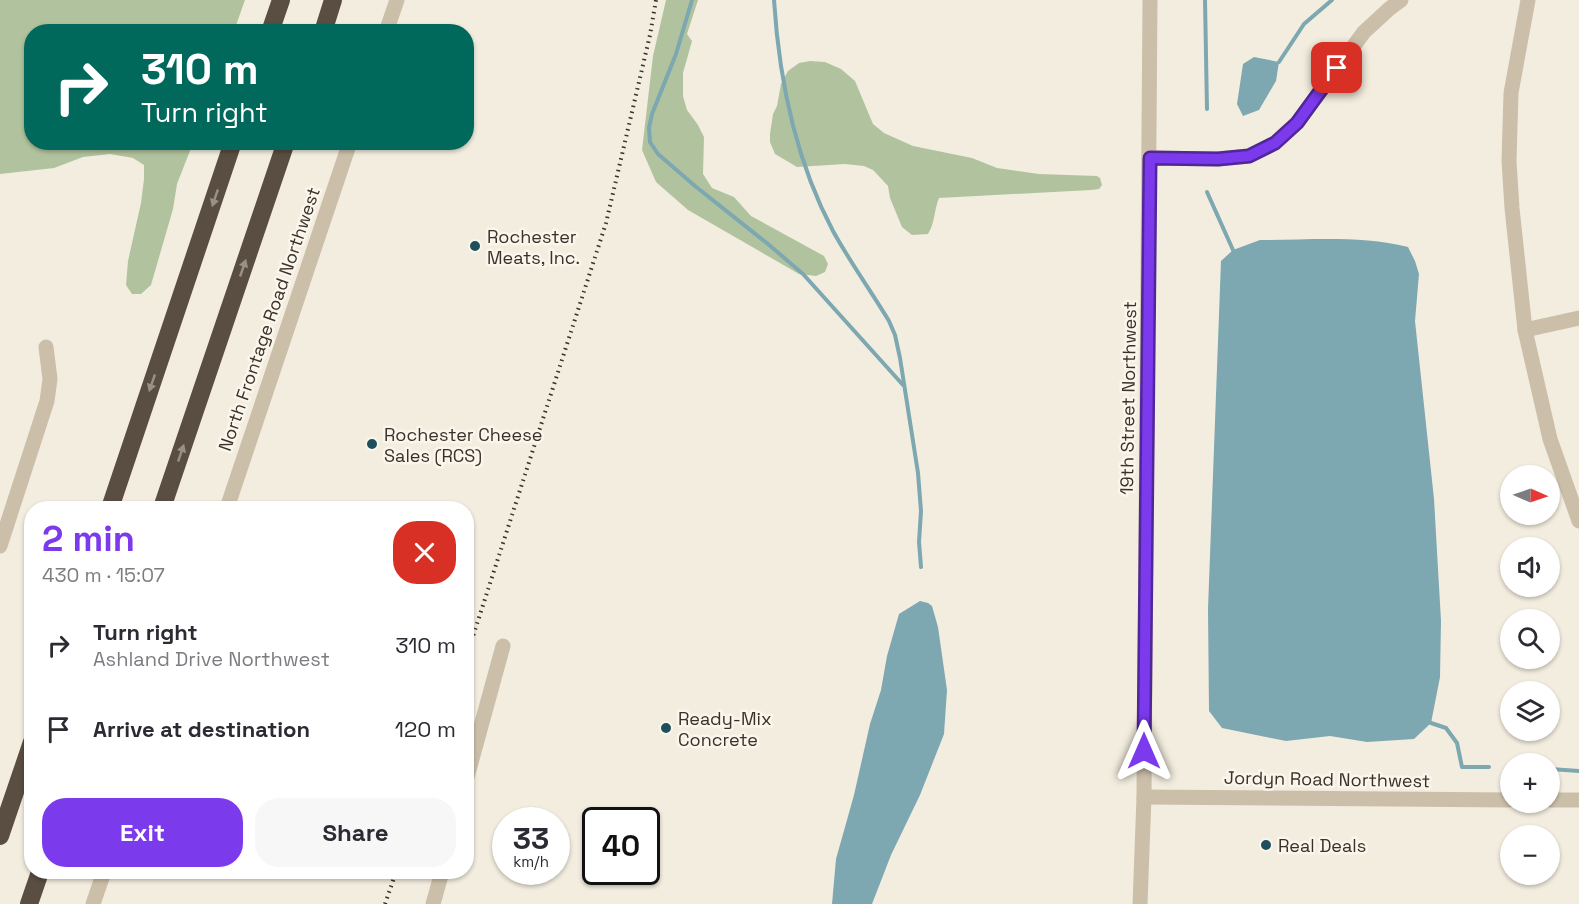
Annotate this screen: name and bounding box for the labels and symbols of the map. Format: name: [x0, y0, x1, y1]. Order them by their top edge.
pin: [1311, 42, 1362, 93]
street label: North Frontage Road Northwest: [213, 184, 325, 454]
one-way arrow: [209, 189, 219, 207]
place label: Rochester Meats, Inc.: [487, 225, 580, 269]
marker: Rochester Meats, Inc.: [468, 239, 482, 253]
one-way arrow: [239, 259, 249, 277]
street label: 19th Street Northwest: [1115, 301, 1141, 495]
one-way arrow: [147, 374, 157, 392]
place label: Rochester Cheese Sales (RCS): [384, 423, 542, 467]
marker: Rochester Cheese Sales (RCS): [365, 437, 379, 451]
one-way arrow: [177, 444, 186, 462]
north arrow: [1500, 465, 1560, 525]
place label: Ready-Mix Concrete: [678, 707, 772, 751]
position arrow: [1112, 719, 1176, 783]
marker: Ready-Mix Concrete: [659, 721, 673, 735]
street label: Jordyn Road Northwest: [1224, 766, 1430, 792]
speed limit sign: 40: [582, 807, 660, 885]
place label: Real Deals: [1278, 834, 1366, 857]
marker: Real Deals: [1259, 838, 1273, 852]

